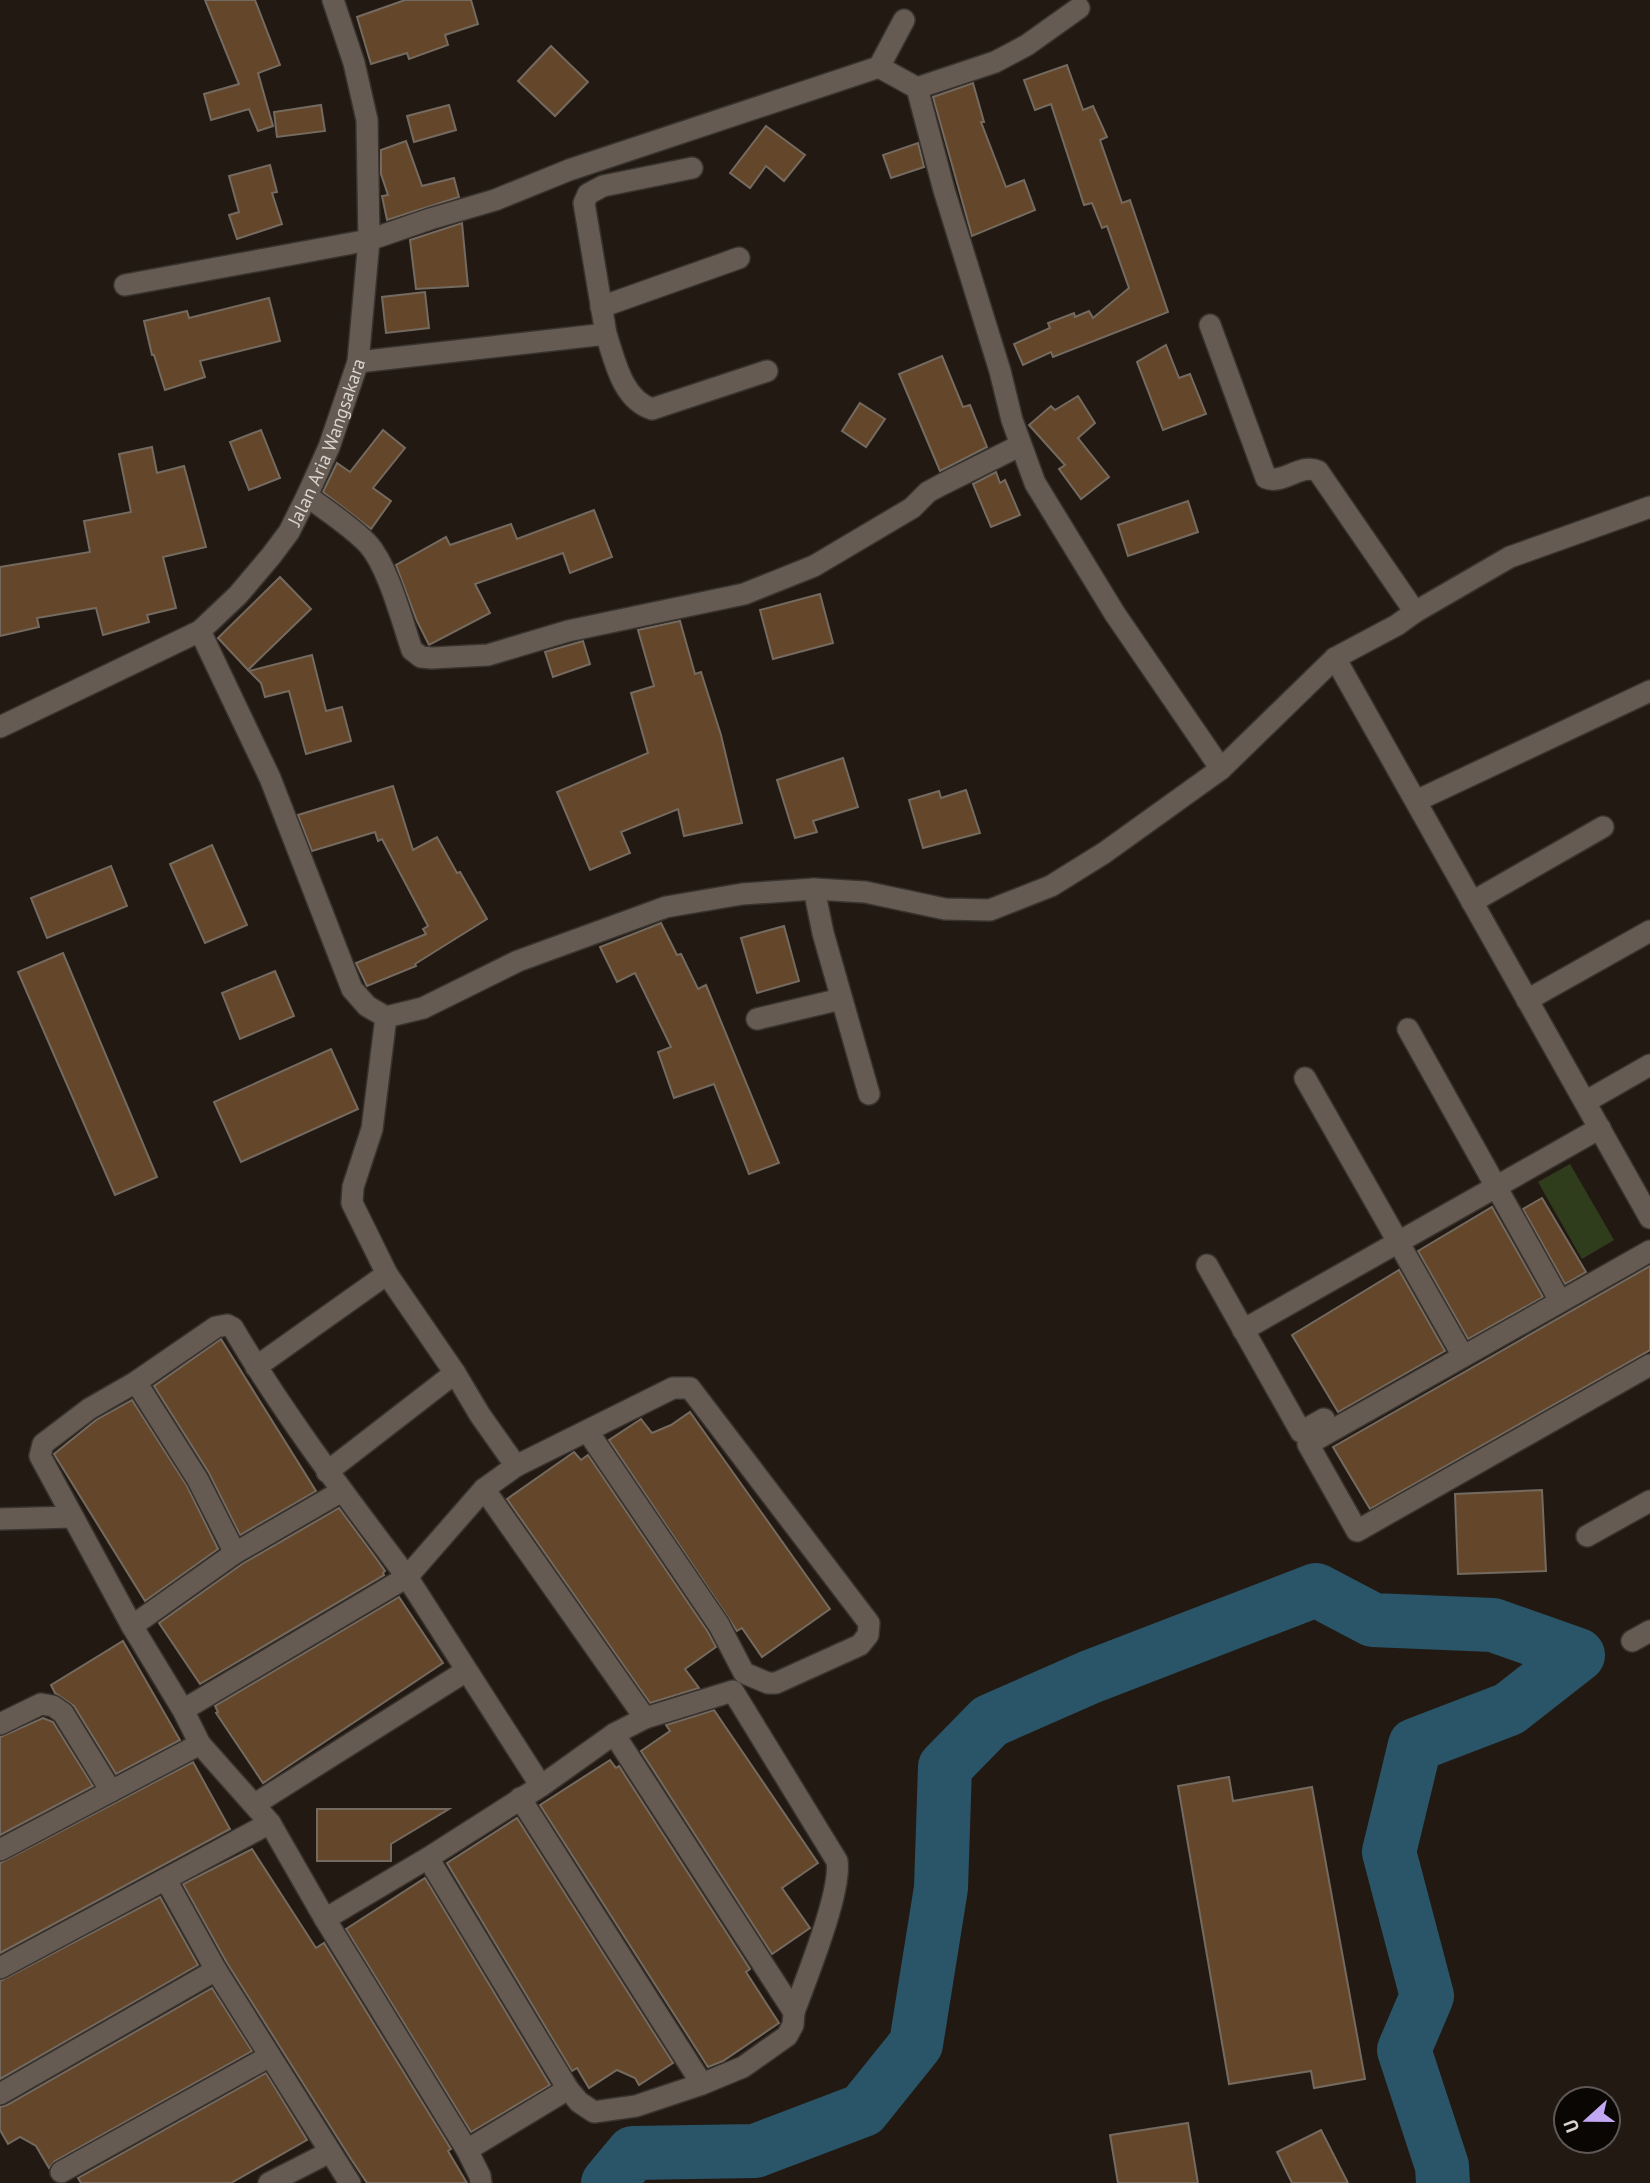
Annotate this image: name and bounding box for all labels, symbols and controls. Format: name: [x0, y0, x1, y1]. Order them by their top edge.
street label: Jalan Aria Wangsakara: [282, 355, 370, 531]
north arrow: [1552, 2085, 1622, 2155]
text: U: [1558, 2116, 1584, 2136]

